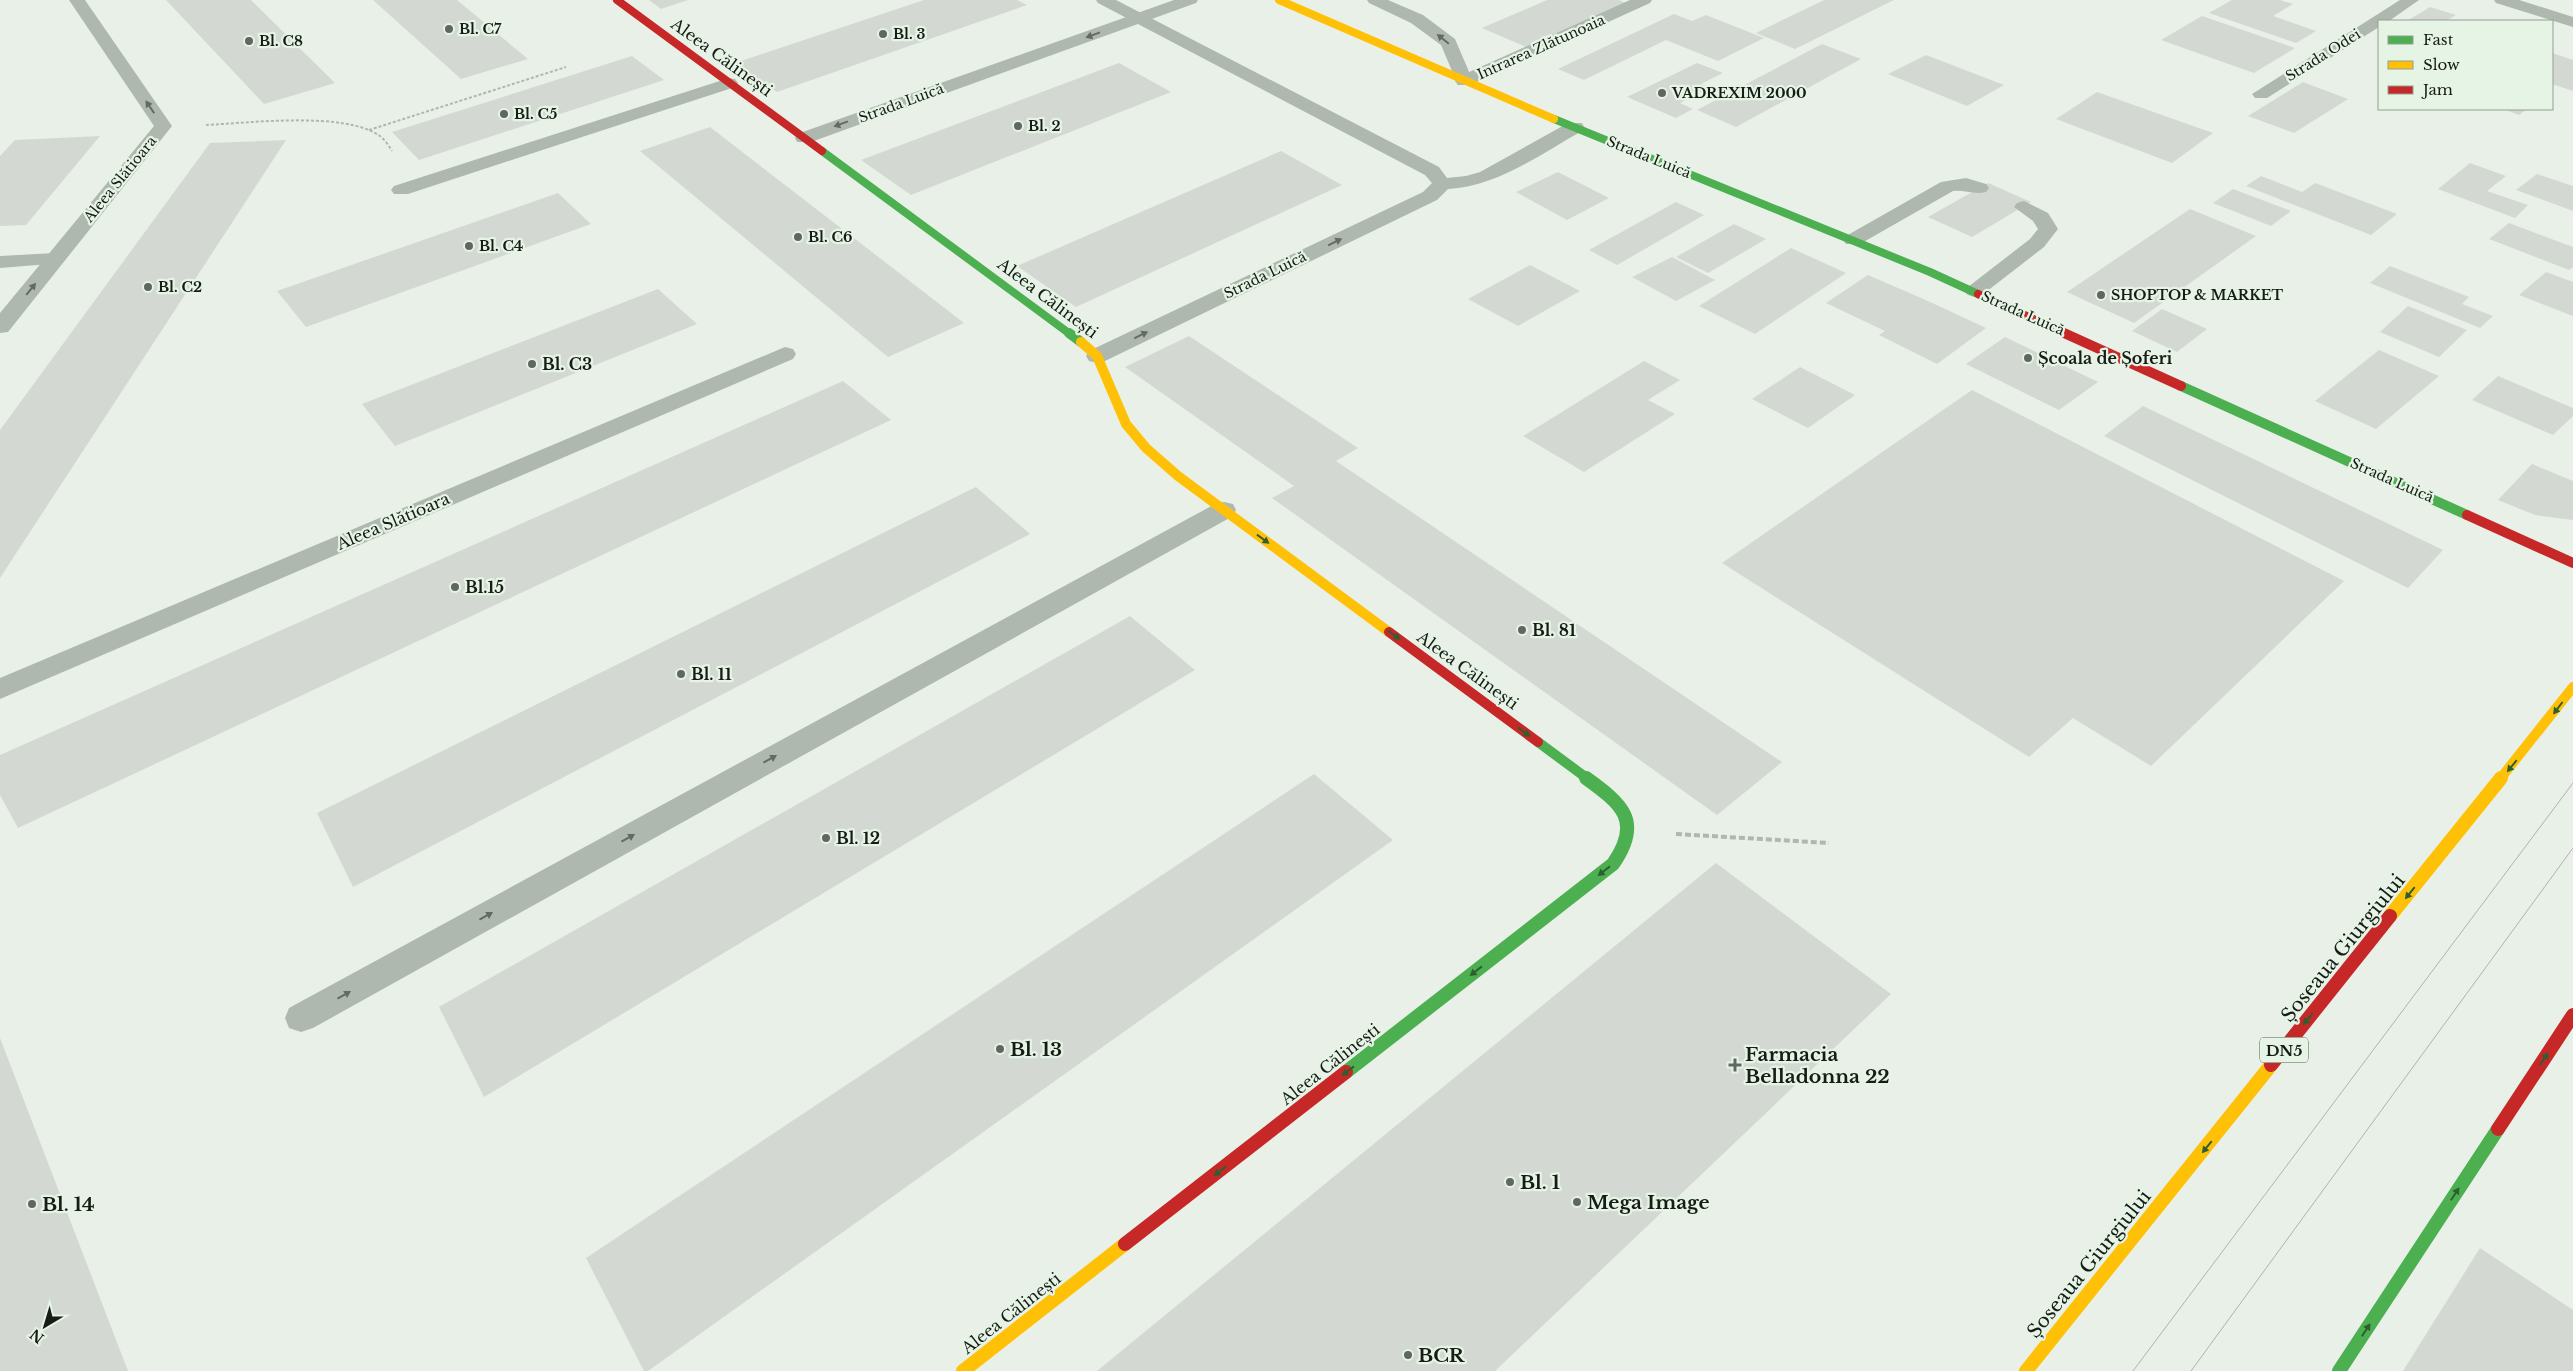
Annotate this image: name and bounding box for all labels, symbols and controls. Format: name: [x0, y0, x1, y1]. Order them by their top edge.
street label: Intrarea Zlătunoaia: [1474, 11, 1608, 83]
street label: Aleea Călinești: [666, 13, 777, 102]
place label: Bl. C7: [459, 20, 502, 38]
legend: [2378, 20, 2553, 110]
marker: Bl. C7: [443, 23, 455, 35]
place label: Bl. 3: [893, 25, 925, 43]
street label: Strada Odei: [2282, 25, 2364, 85]
marker: Bl. 3: [877, 28, 889, 40]
text: Fast: [2423, 30, 2454, 49]
one-way arrow: [1085, 31, 1100, 39]
place label: Bl. C8: [259, 32, 303, 50]
one-way arrow: [1436, 33, 1449, 44]
marker: Bl. C8: [243, 35, 255, 47]
text: Slow: [2423, 55, 2460, 74]
street label: Strada Luică: [856, 79, 946, 127]
text: Jam: [2421, 80, 2453, 99]
place label: VADREXIM 2000: [1671, 84, 1807, 102]
marker: VADREXIM 2000: [1656, 87, 1668, 99]
one-way arrow: [146, 100, 155, 114]
place label: Bl. C5: [514, 105, 557, 123]
marker: Bl. C5: [498, 108, 510, 120]
place label: Bl. 2: [1028, 117, 1061, 135]
one-way arrow: [833, 120, 848, 128]
marker: Bl. 2: [1012, 120, 1024, 132]
street label: Aleea Slătioara: [79, 132, 160, 227]
street label: Strada Luică: [1604, 132, 1694, 182]
place label: Bl. C6: [808, 228, 852, 246]
marker: Bl. C6: [792, 231, 804, 243]
place label: Bl. C4: [479, 237, 523, 255]
one-way arrow: [1327, 237, 1342, 246]
marker: Bl. C4: [463, 240, 475, 252]
street label: Strada Luică: [1221, 247, 1309, 303]
street label: Aleea Călinești: [992, 253, 1103, 343]
place label: Bl. C2: [158, 278, 202, 296]
marker: Bl. C2: [142, 281, 154, 293]
one-way arrow: [25, 283, 36, 296]
place label: SHOPTOP & MARKET: [2111, 286, 2283, 304]
street label: Strada Luică: [1979, 287, 2068, 339]
marker: SHOPTOP & MARKET: [2095, 289, 2107, 301]
one-way arrow: [1134, 331, 1148, 339]
place label: Școala de Șoferi: [2038, 348, 2173, 368]
marker: Școala de Șoferi: [2022, 352, 2034, 364]
place label: Bl. C3: [542, 354, 592, 374]
marker: Bl. C3: [526, 358, 538, 370]
street label: Strada Luică: [2348, 454, 2437, 506]
street label: Aleea Slătioara: [333, 488, 453, 554]
one-way arrow: [1256, 533, 1269, 544]
place label: Bl.15: [465, 577, 504, 597]
marker: Bl.15: [449, 581, 461, 593]
place label: Bl. 81: [1532, 620, 1576, 640]
marker: Bl. 81: [1516, 624, 1528, 636]
street label: Aleea Călinești: [1412, 626, 1523, 715]
one-way arrow: [1387, 630, 1401, 640]
place label: Bl. 11: [691, 664, 732, 684]
marker: Bl. 11: [675, 668, 687, 680]
one-way arrow: [2552, 701, 2563, 714]
one-way arrow: [1517, 727, 1531, 737]
one-way arrow: [764, 755, 777, 764]
one-way arrow: [2506, 759, 2517, 772]
place label: Bl. 12: [836, 828, 880, 848]
marker: Bl. 12: [820, 832, 832, 844]
one-way arrow: [621, 834, 635, 842]
one-way arrow: [1598, 865, 1611, 876]
street label: Șoseaua Giurgiului: [2276, 869, 2410, 1027]
one-way arrow: [2404, 886, 2415, 899]
one-way arrow: [479, 912, 493, 921]
one-way arrow: [1470, 965, 1483, 976]
one-way arrow: [336, 991, 351, 999]
one-way arrow: [2303, 1013, 2314, 1026]
street label: Aleea Călinești: [1276, 1019, 1385, 1110]
place label: Bl. 13: [1010, 1038, 1062, 1061]
road number: DN5: [2260, 1038, 2308, 1062]
marker: Bl. 13: [994, 1043, 1006, 1055]
place label: Farmacia Belladonna 22: [1745, 1043, 1890, 1088]
one-way arrow: [2539, 1052, 2549, 1065]
marker: Farmacia Belladonna 22: [1729, 1059, 1741, 1071]
one-way arrow: [1342, 1065, 1355, 1076]
one-way arrow: [2201, 1140, 2212, 1153]
one-way arrow: [1214, 1165, 1227, 1176]
place label: Bl. 1: [1520, 1171, 1560, 1194]
marker: Bl. 1: [1504, 1176, 1516, 1188]
street label: Șoseaua Giurgiului: [2022, 1185, 2156, 1343]
one-way arrow: [2450, 1188, 2460, 1201]
place label: Mega Image: [1587, 1191, 1710, 1214]
place label: Bl. 14: [42, 1193, 95, 1216]
marker: Mega Image: [1571, 1196, 1583, 1208]
marker: Bl. 14: [26, 1198, 38, 1210]
street label: Aleea Călinești: [957, 1268, 1066, 1359]
north arrow: [20, 1301, 70, 1351]
one-way arrow: [2361, 1324, 2371, 1337]
text: N: [26, 1325, 48, 1347]
place label: BCR: [1418, 1344, 1466, 1367]
marker: BCR: [1402, 1349, 1414, 1361]

